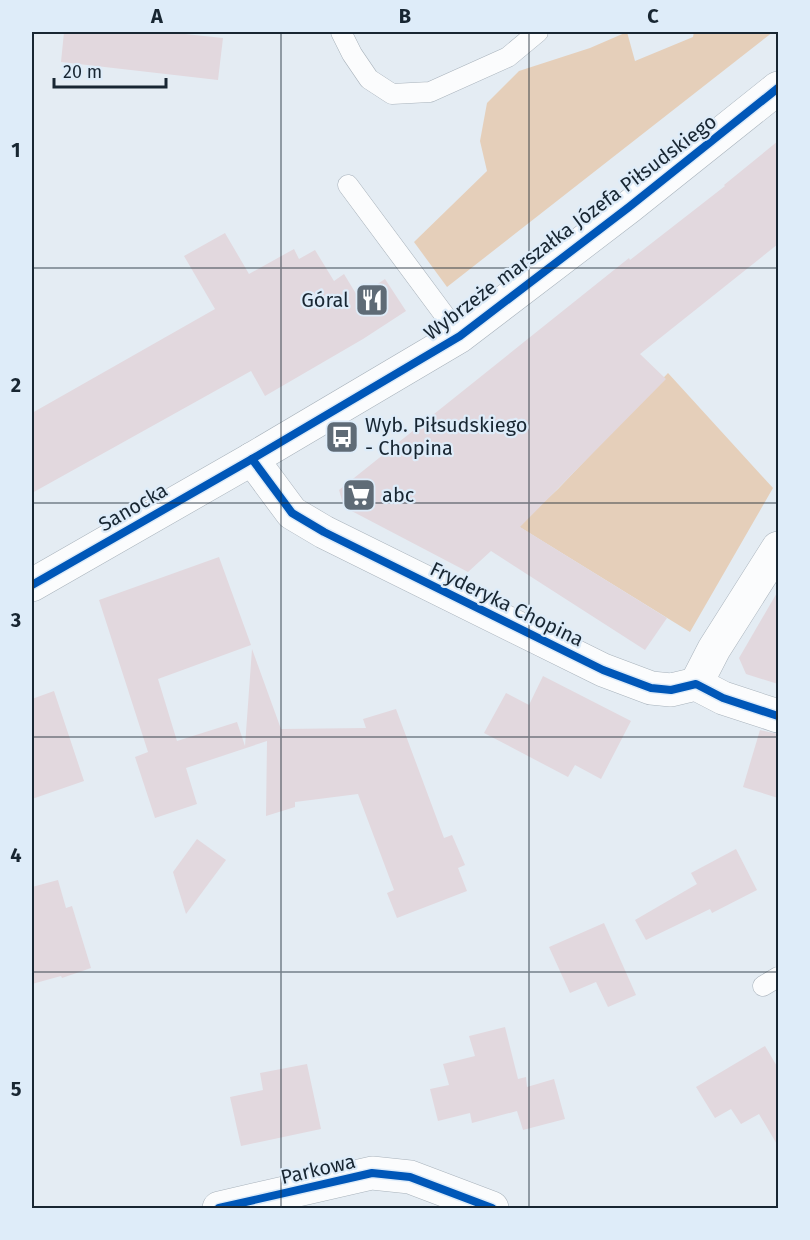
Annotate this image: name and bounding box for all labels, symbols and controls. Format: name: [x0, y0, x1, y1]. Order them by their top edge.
text: A: [150, 4, 164, 28]
text: B: [399, 4, 411, 28]
text: C: [647, 4, 659, 28]
scale bar: [54, 51, 166, 89]
text: 20 m: [63, 61, 102, 83]
street label: Wybrzeże marszałka Józefa Piłsudskiego: [419, 109, 721, 345]
text: 1: [11, 138, 21, 162]
restaurant icon: Góral: [354, 282, 390, 318]
place label: Góral: [301, 288, 349, 312]
text: 2: [11, 373, 21, 397]
place label: Wyb. Piłsudskiego - Chopina: [365, 413, 527, 460]
bus stop icon: Wyb. Piłsudskiego - Chopina: [324, 419, 360, 455]
supermarket icon: abc: [341, 477, 377, 513]
street label: Sanocka: [94, 478, 172, 536]
place label: abc: [382, 483, 414, 507]
street label: Fryderyka Chopina: [426, 556, 588, 652]
text: 3: [10, 608, 21, 632]
text: 4: [10, 843, 22, 867]
text: 5: [11, 1077, 22, 1101]
street label: Parkowa: [278, 1149, 358, 1189]

